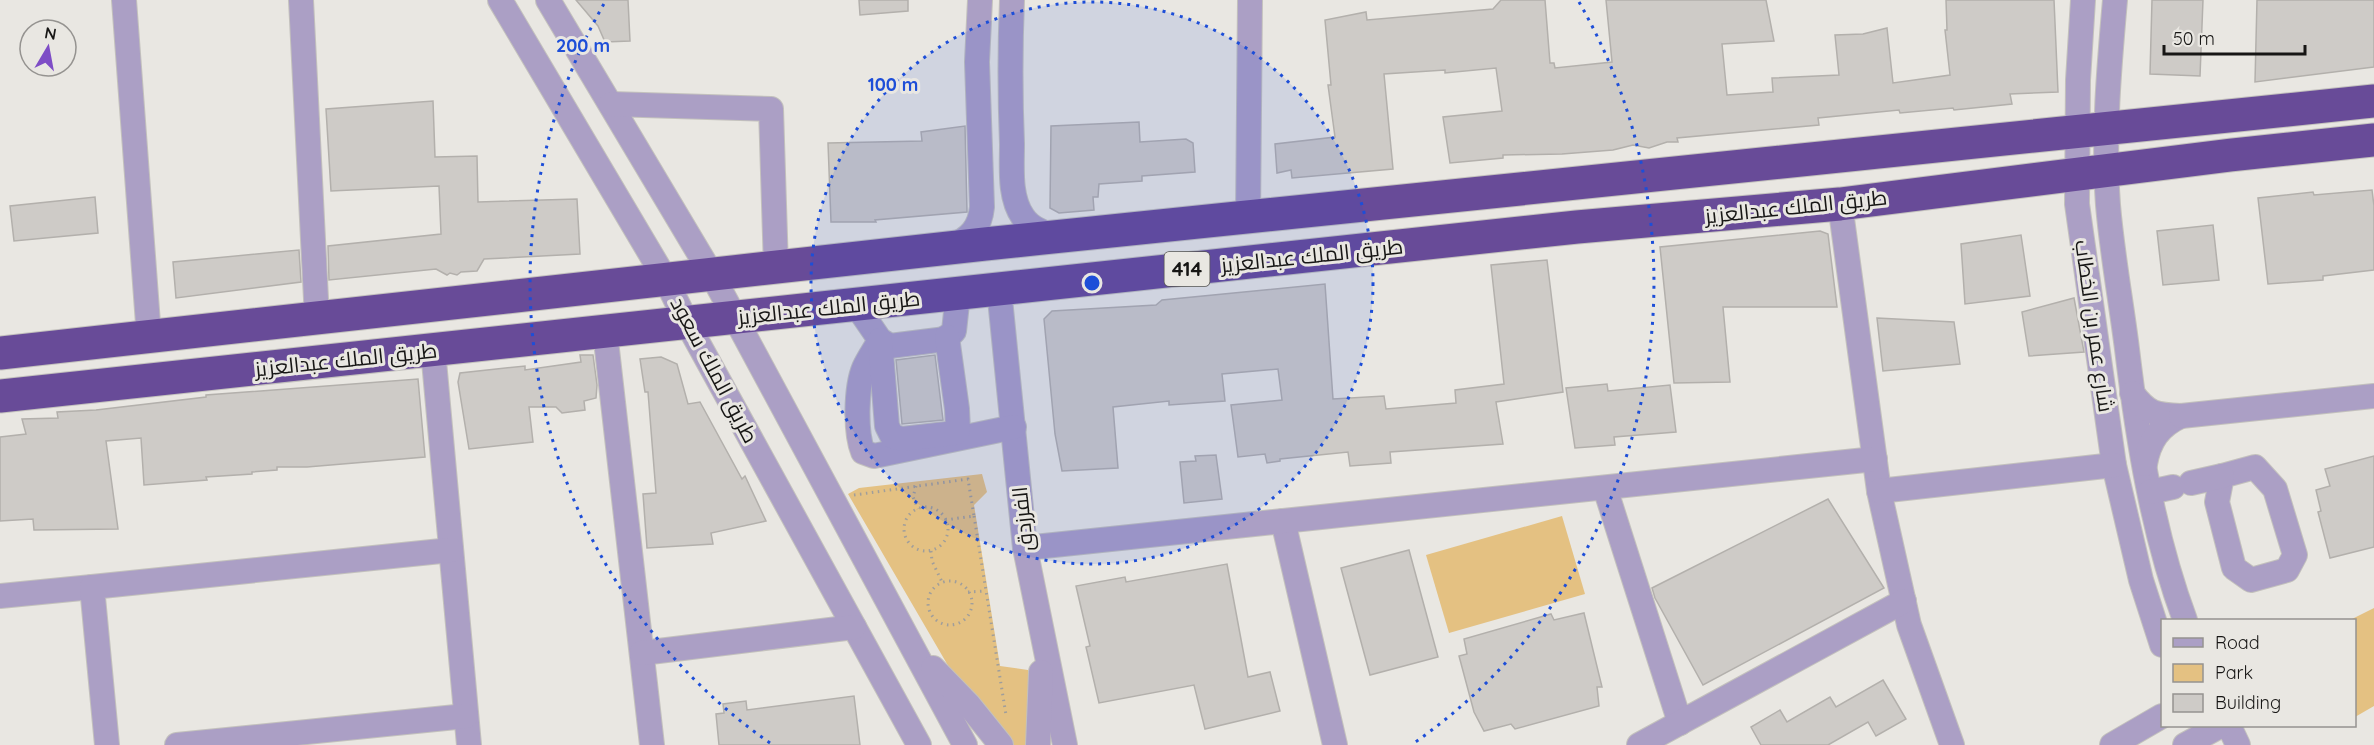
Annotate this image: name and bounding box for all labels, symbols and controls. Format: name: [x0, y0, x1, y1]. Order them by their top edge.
north arrow: [18, 18, 78, 78]
scale bar: [2164, 18, 2305, 56]
text: N: [43, 22, 58, 44]
text: 50 m: [2173, 27, 2215, 50]
text: 200 m: [556, 34, 610, 57]
text: 100 m: [868, 73, 918, 96]
street label: طريق الملك عبدالعزيز: [1702, 184, 1888, 230]
street label: طريق الملك عبدالعزيز: [1218, 233, 1404, 279]
street label: شارع عمر بن الخطاب: [2068, 238, 2120, 414]
road number: 414: [1164, 252, 1210, 286]
centre of rings: [1082, 273, 1102, 293]
street label: طريق الملك عبدالعزيز: [735, 285, 921, 331]
street label: طريق الملك سعود: [665, 292, 764, 447]
street label: طريق الملك عبدالعزيز: [252, 337, 438, 383]
street label: الفرزدق: [1006, 485, 1039, 553]
legend: [2161, 619, 2356, 727]
text: Road: [2215, 631, 2260, 654]
text: Park: [2215, 661, 2253, 684]
text: Building: [2215, 691, 2281, 714]

